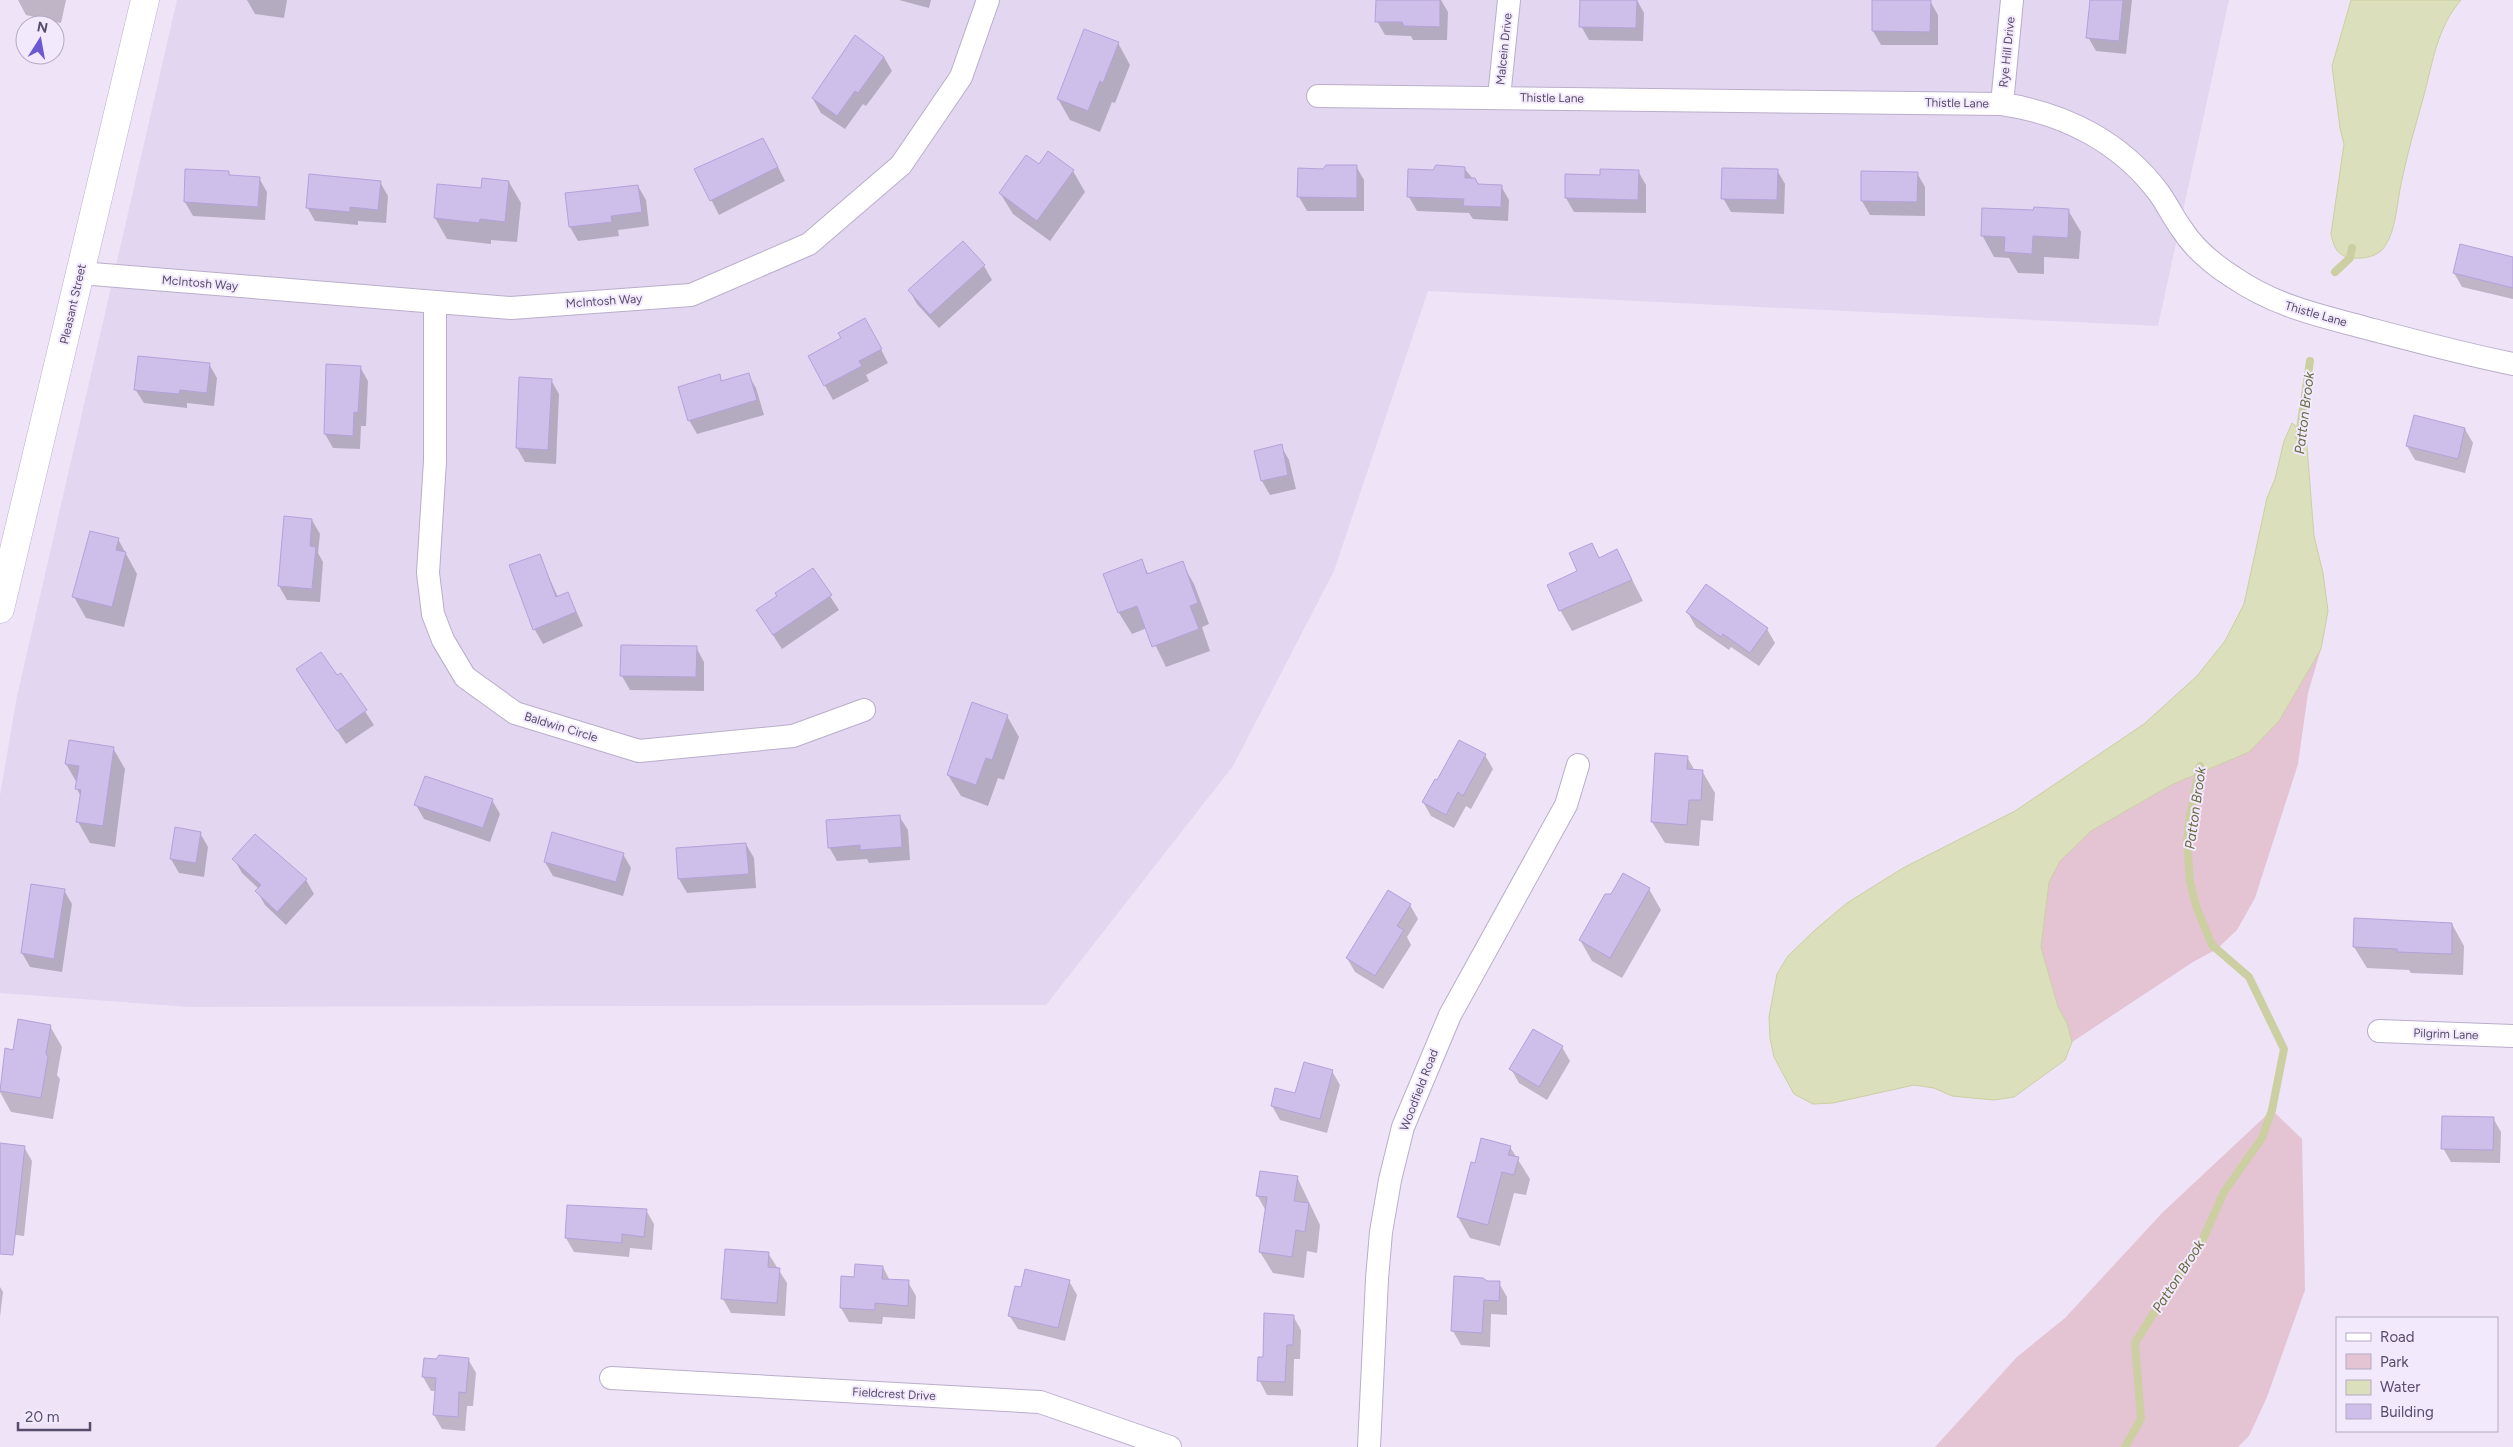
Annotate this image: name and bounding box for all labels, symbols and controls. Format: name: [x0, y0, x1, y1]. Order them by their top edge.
street label: Malcein Drive: [1493, 12, 1515, 86]
north arrow: [15, 15, 65, 65]
street label: Rye Hill Drive: [1996, 16, 2018, 88]
text: N: [35, 18, 49, 37]
street label: Thistle Lane: [1520, 90, 1585, 106]
street label: Thistle Lane: [1925, 95, 1990, 111]
street label: Pleasant Street: [57, 262, 89, 345]
street label: McIntosh Way: [161, 273, 239, 293]
street label: McIntosh Way: [565, 291, 643, 311]
street label: Thistle Lane: [2283, 298, 2349, 330]
water label: Patton Brook: [2291, 370, 2318, 455]
street label: Baldwin Circle: [523, 709, 600, 745]
water label: Patton Brook: [2181, 765, 2210, 850]
street label: Pilgrim Lane: [2413, 1026, 2479, 1042]
street label: Woodfield Road: [1397, 1047, 1441, 1133]
water label: Patton Brook: [2149, 1236, 2209, 1316]
legend: [2336, 1317, 2498, 1432]
text: Road: [2380, 1328, 2415, 1346]
text: Park: [2380, 1353, 2409, 1371]
text: Water: [2380, 1378, 2420, 1396]
street label: Fieldcrest Drive: [852, 1385, 936, 1403]
scale bar: [18, 1400, 90, 1432]
text: Building: [2380, 1403, 2434, 1421]
text: 20 m: [25, 1408, 59, 1426]

